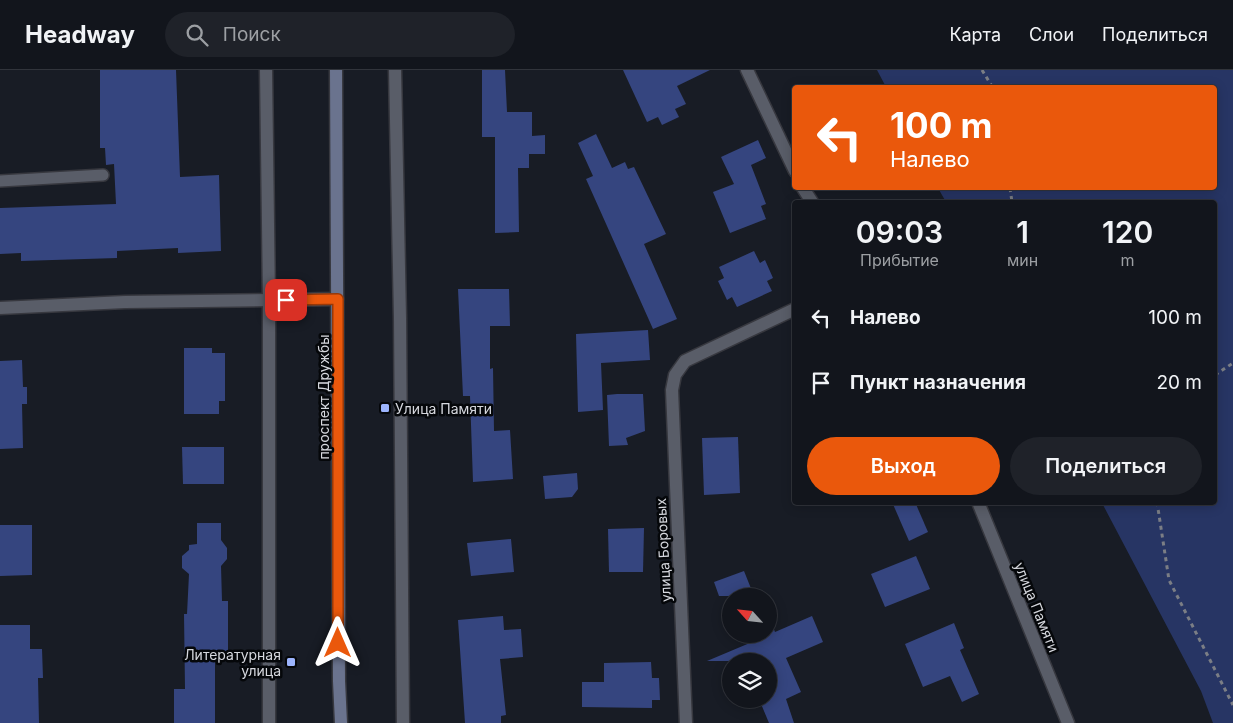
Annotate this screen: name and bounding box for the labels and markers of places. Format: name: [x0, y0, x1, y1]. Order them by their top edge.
pin: [265, 279, 307, 321]
place label: Улица Памяти: [395, 400, 492, 417]
marker: Улица Памяти: [379, 402, 391, 414]
place label: Литературная улица: [184, 646, 281, 679]
marker: Литературная улица: [285, 656, 297, 668]

